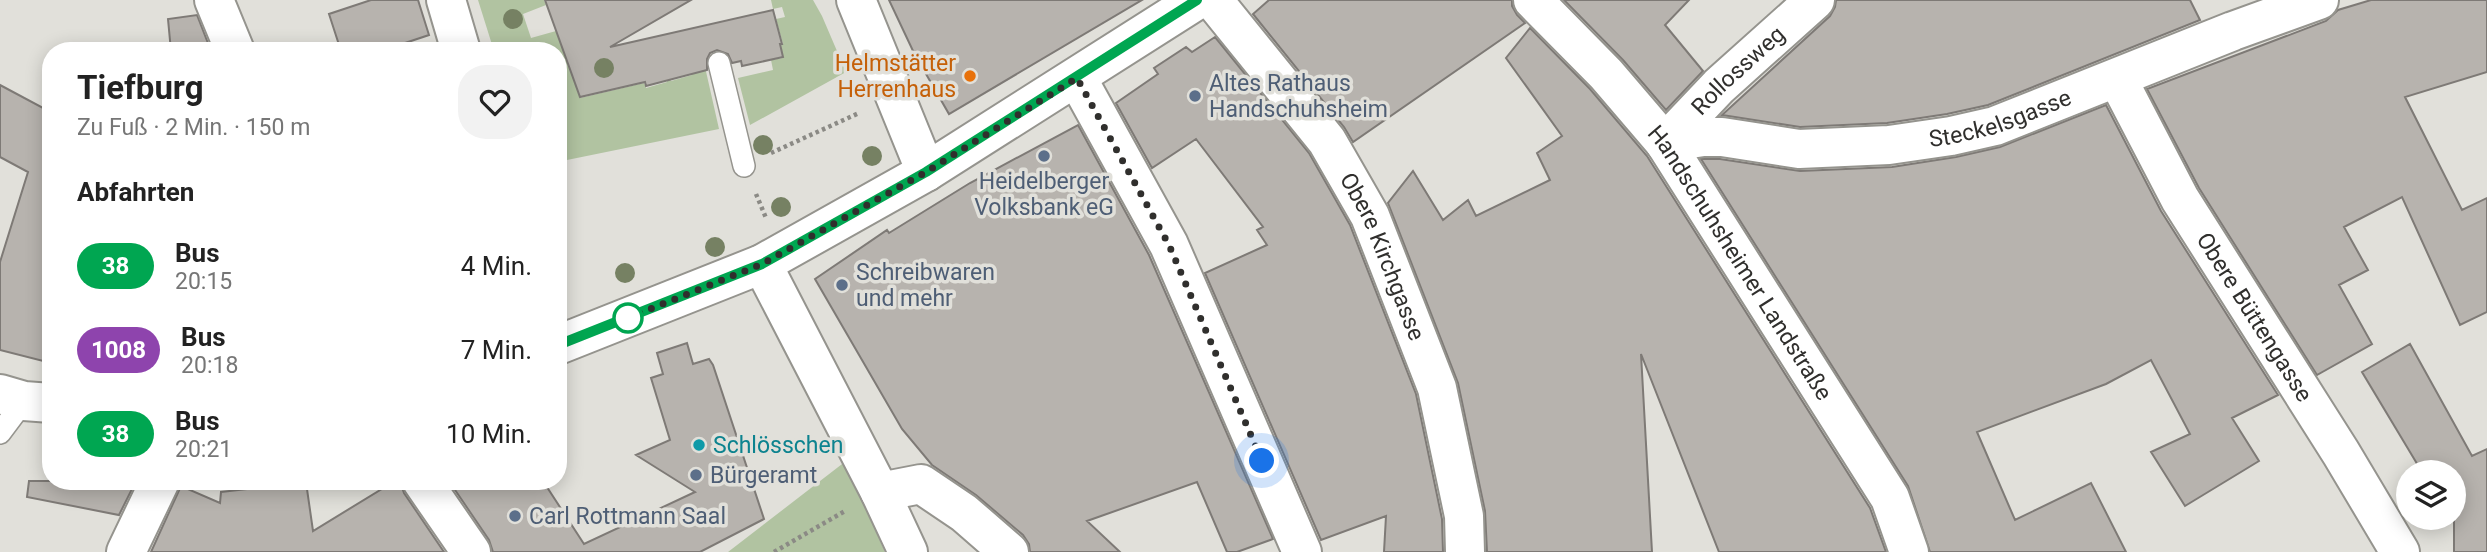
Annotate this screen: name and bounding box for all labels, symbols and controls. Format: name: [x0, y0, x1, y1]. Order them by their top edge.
street label: Rollossweg: [1686, 20, 1790, 120]
place label: Helmstätter Herrenhaus: [835, 50, 956, 103]
button: heart: [458, 65, 532, 139]
text: Tiefburg: [77, 68, 204, 107]
marker: Helmstätter Herrenhaus: [962, 68, 978, 84]
place label: Altes Rathaus Handschuhsheim: [1209, 70, 1388, 123]
street label: Steckelsgasse: [1927, 84, 2075, 153]
marker: Altes Rathaus Handschuhsheim: [1187, 88, 1203, 104]
text: Zu Fuß · 2 Min. · 150 m: [77, 114, 310, 141]
street label: Handschuhsheimer Landstraße: [1642, 120, 1838, 405]
marker: Heidelberger Volksbank eG: [1036, 148, 1052, 164]
place label: Heidelberger Volksbank eG: [974, 168, 1114, 221]
street label: Obere Kirchgasse: [1334, 168, 1431, 344]
text: Abfahrten: [77, 177, 194, 207]
street label: Obere Büttengasse: [2191, 227, 2318, 406]
text: Bus: [175, 238, 220, 268]
text: 4 Min.: [461, 251, 532, 281]
text: 38: [102, 252, 129, 280]
place label: Schreibwaren und mehr: [856, 259, 995, 312]
text: 20:15: [175, 268, 232, 295]
marker: Schreibwaren und mehr: [834, 277, 850, 293]
unlabelled marker: [613, 303, 643, 333]
text: Bus: [181, 322, 226, 352]
text: 7 Min.: [461, 335, 532, 365]
text: 1008: [91, 336, 146, 364]
text: 20:18: [181, 352, 238, 379]
text: Bus: [175, 406, 220, 436]
text: 10 Min.: [446, 419, 532, 449]
text: 38: [102, 420, 129, 448]
place label: Schlösschen: [713, 432, 843, 459]
text: 20:21: [175, 436, 232, 463]
marker: Schlösschen: [691, 437, 707, 453]
your location: [1244, 443, 1279, 478]
map controls: [2396, 460, 2466, 530]
button: layers: [2396, 460, 2466, 530]
place label: Bürgeramt: [710, 462, 817, 489]
marker: Bürgeramt: [688, 467, 704, 483]
place label: Carl Rottmann Saal: [529, 503, 726, 530]
marker: Carl Rottmann Saal: [507, 508, 523, 524]

